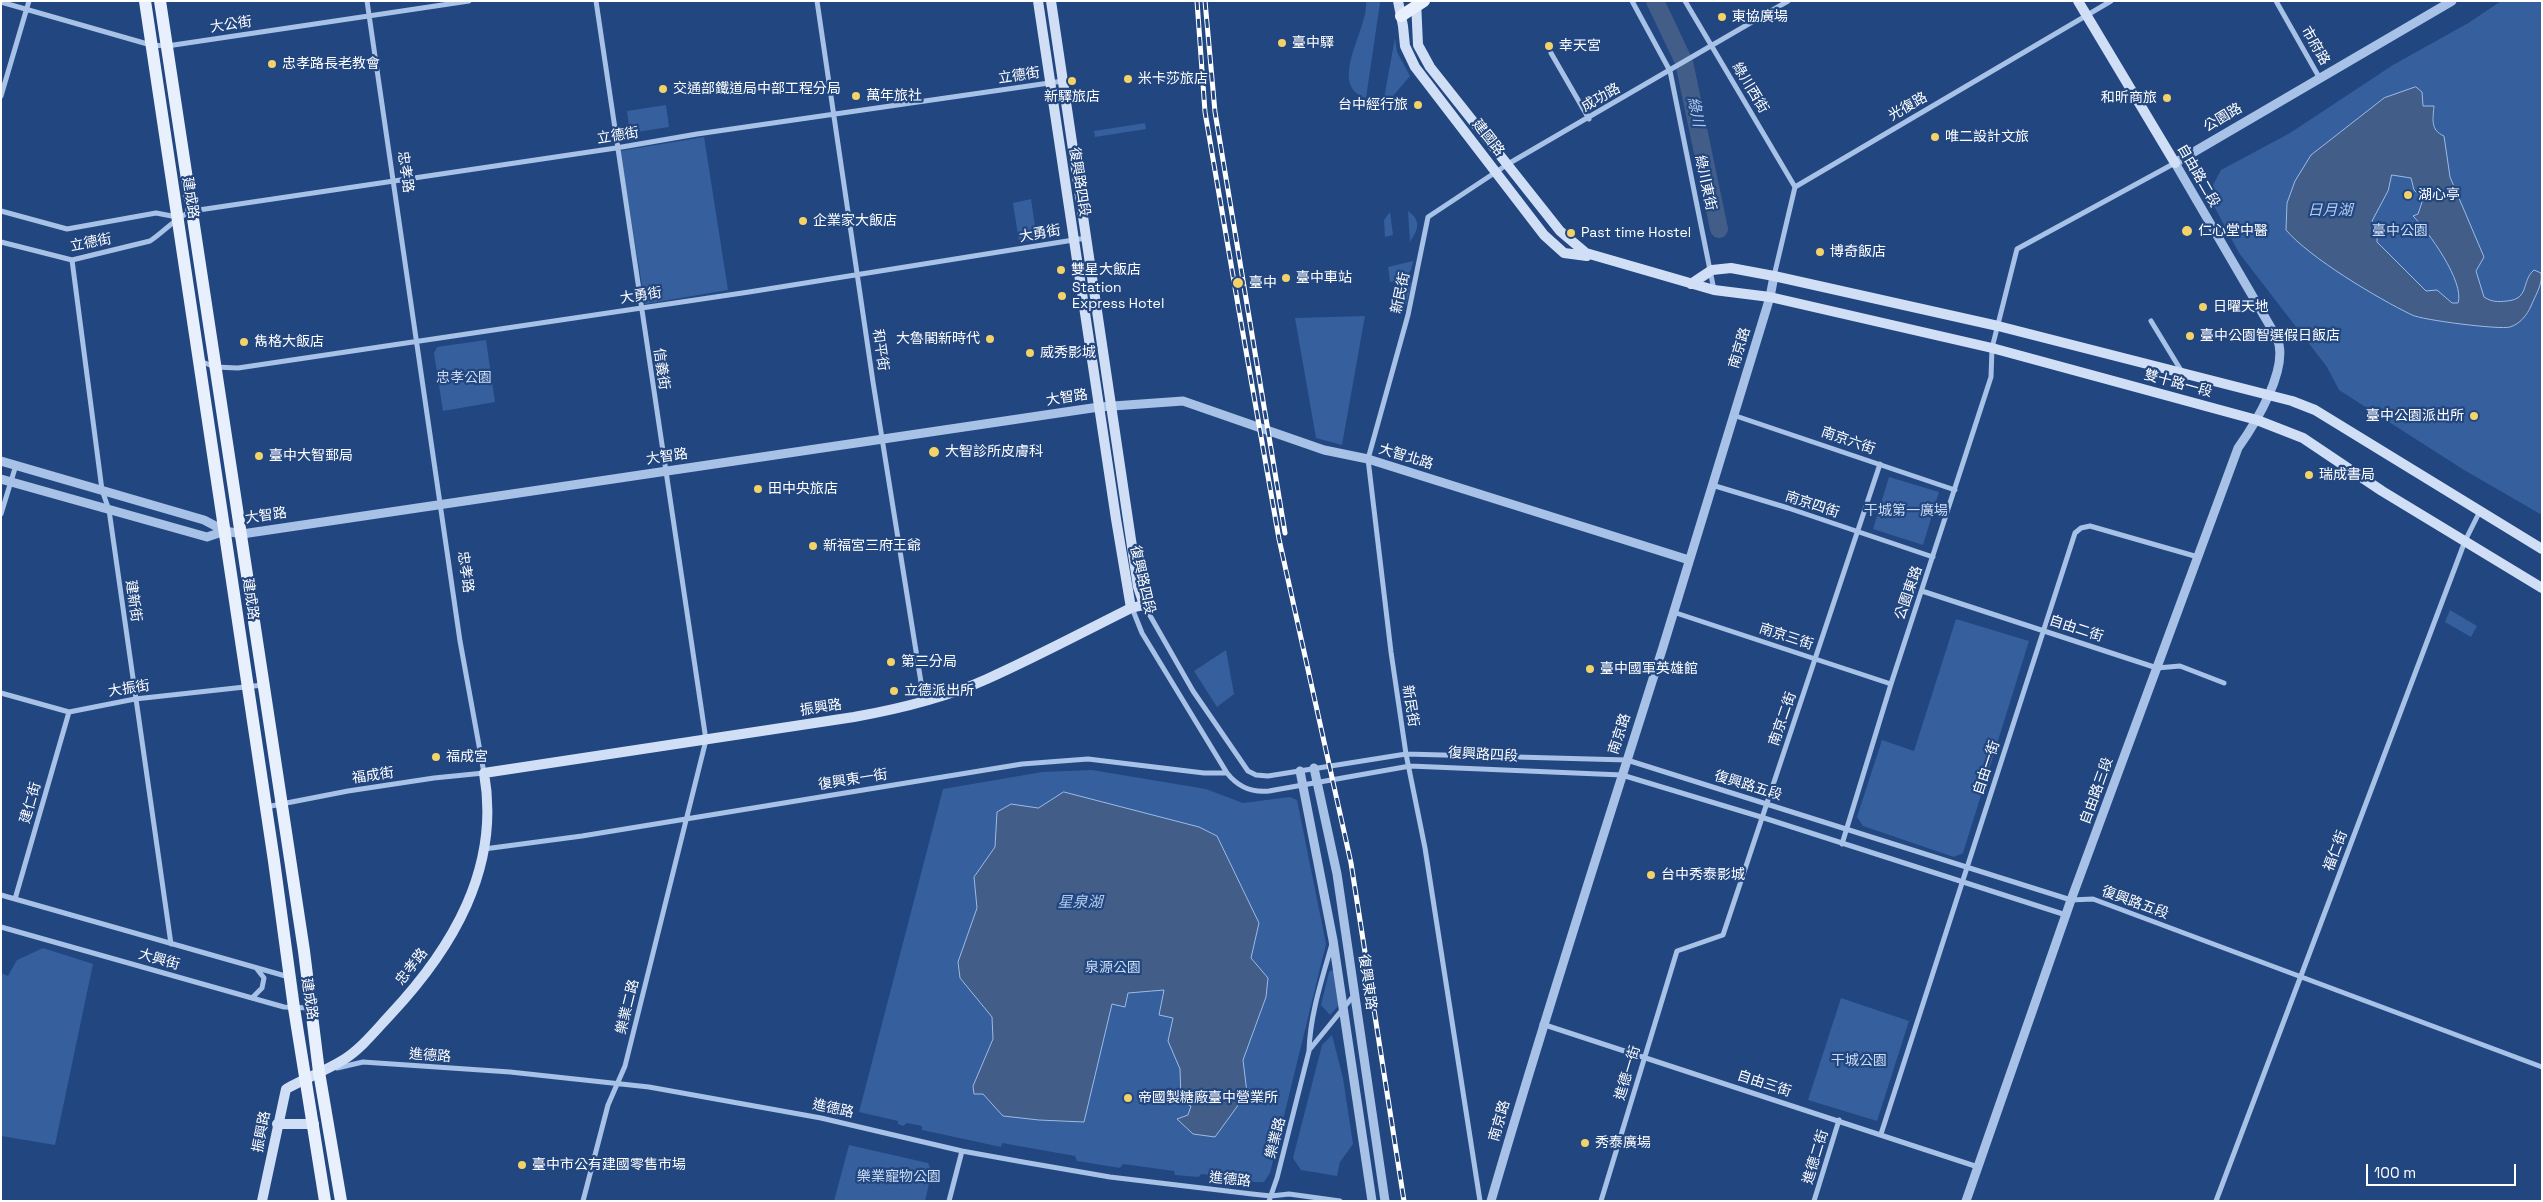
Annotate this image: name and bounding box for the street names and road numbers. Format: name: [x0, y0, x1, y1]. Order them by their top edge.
street label: 大公街: [209, 14, 253, 36]
street label: 市府路: [2297, 24, 2333, 68]
street label: 綠川西街: [1728, 60, 1772, 116]
street label: 立德街: [997, 65, 1041, 87]
street label: 成功路: [1579, 80, 1623, 116]
street label: 光復路: [1886, 89, 1930, 125]
street label: 公園路: [2201, 100, 2245, 136]
street label: 建國路: [1468, 116, 1508, 160]
street label: 立德街: [596, 124, 640, 148]
street label: 自由路二段: [2173, 141, 2223, 211]
street label: 復興路四段: [1065, 146, 1093, 218]
street label: 忠孝路: [394, 150, 416, 194]
street label: 綠川東街: [1691, 154, 1719, 212]
street label: 建成路: [178, 176, 202, 220]
street label: 大勇街: [1018, 222, 1062, 246]
street label: 立德街: [69, 231, 113, 255]
street label: 新民街: [1388, 271, 1414, 315]
street label: 大勇街: [619, 284, 663, 308]
street label: 南京路: [1726, 325, 1754, 371]
street label: 和平街: [869, 328, 891, 372]
street label: 信義街: [650, 347, 672, 391]
street label: 雙十路一段: [2142, 367, 2214, 401]
street label: 大智路: [1045, 386, 1089, 410]
street label: 南京六街: [1819, 424, 1877, 458]
street label: 大智北路: [1377, 441, 1435, 473]
street label: 大智路: [645, 446, 689, 468]
street label: 南京四街: [1783, 488, 1841, 522]
street label: 大智路: [244, 505, 288, 527]
street label: 復興路四段: [1126, 544, 1158, 616]
street label: 忠孝路: [454, 550, 476, 594]
street label: 公園東路: [1892, 564, 1926, 622]
street label: 建成路: [239, 577, 261, 621]
street label: 建新街: [122, 579, 144, 623]
street label: 自由二街: [2047, 612, 2105, 646]
street label: 南京三街: [1757, 620, 1815, 654]
street label: 大振街: [107, 677, 151, 701]
street label: 新民街: [1398, 684, 1422, 728]
street label: 南京二街: [1766, 690, 1800, 748]
street label: 振興路: [799, 696, 843, 720]
street label: 南京路: [1606, 711, 1634, 757]
street label: 自由一街: [1970, 739, 2004, 797]
street label: 復興路四段: [1448, 745, 1518, 765]
street label: 自由路三段: [2077, 755, 2117, 827]
street label: 福成街: [351, 765, 395, 787]
street label: 復興東一街: [817, 766, 889, 794]
street label: 復興路五段: [1712, 768, 1784, 804]
street label: 建仁街: [17, 780, 45, 826]
street label: 福仁街: [2321, 828, 2351, 874]
street label: 復興路五段: [2099, 883, 2171, 923]
street label: 忠孝路: [392, 945, 432, 989]
street label: 大興街: [136, 946, 182, 974]
street label: 復興東路: [1355, 953, 1379, 1011]
street label: 建成路: [297, 977, 321, 1021]
street label: 樂業二路: [613, 978, 643, 1036]
street label: 進德一街: [1612, 1044, 1644, 1102]
street label: 進德路: [408, 1046, 452, 1066]
street label: 自由三街: [1735, 1067, 1793, 1101]
street label: 進德路: [811, 1096, 855, 1122]
street label: 南京路: [1486, 1098, 1514, 1144]
street label: 振興路: [250, 1110, 274, 1154]
street label: 樂業路: [1263, 1116, 1289, 1160]
street label: 進德二街: [1800, 1128, 1832, 1186]
street label: 進德路: [1208, 1169, 1252, 1191]

